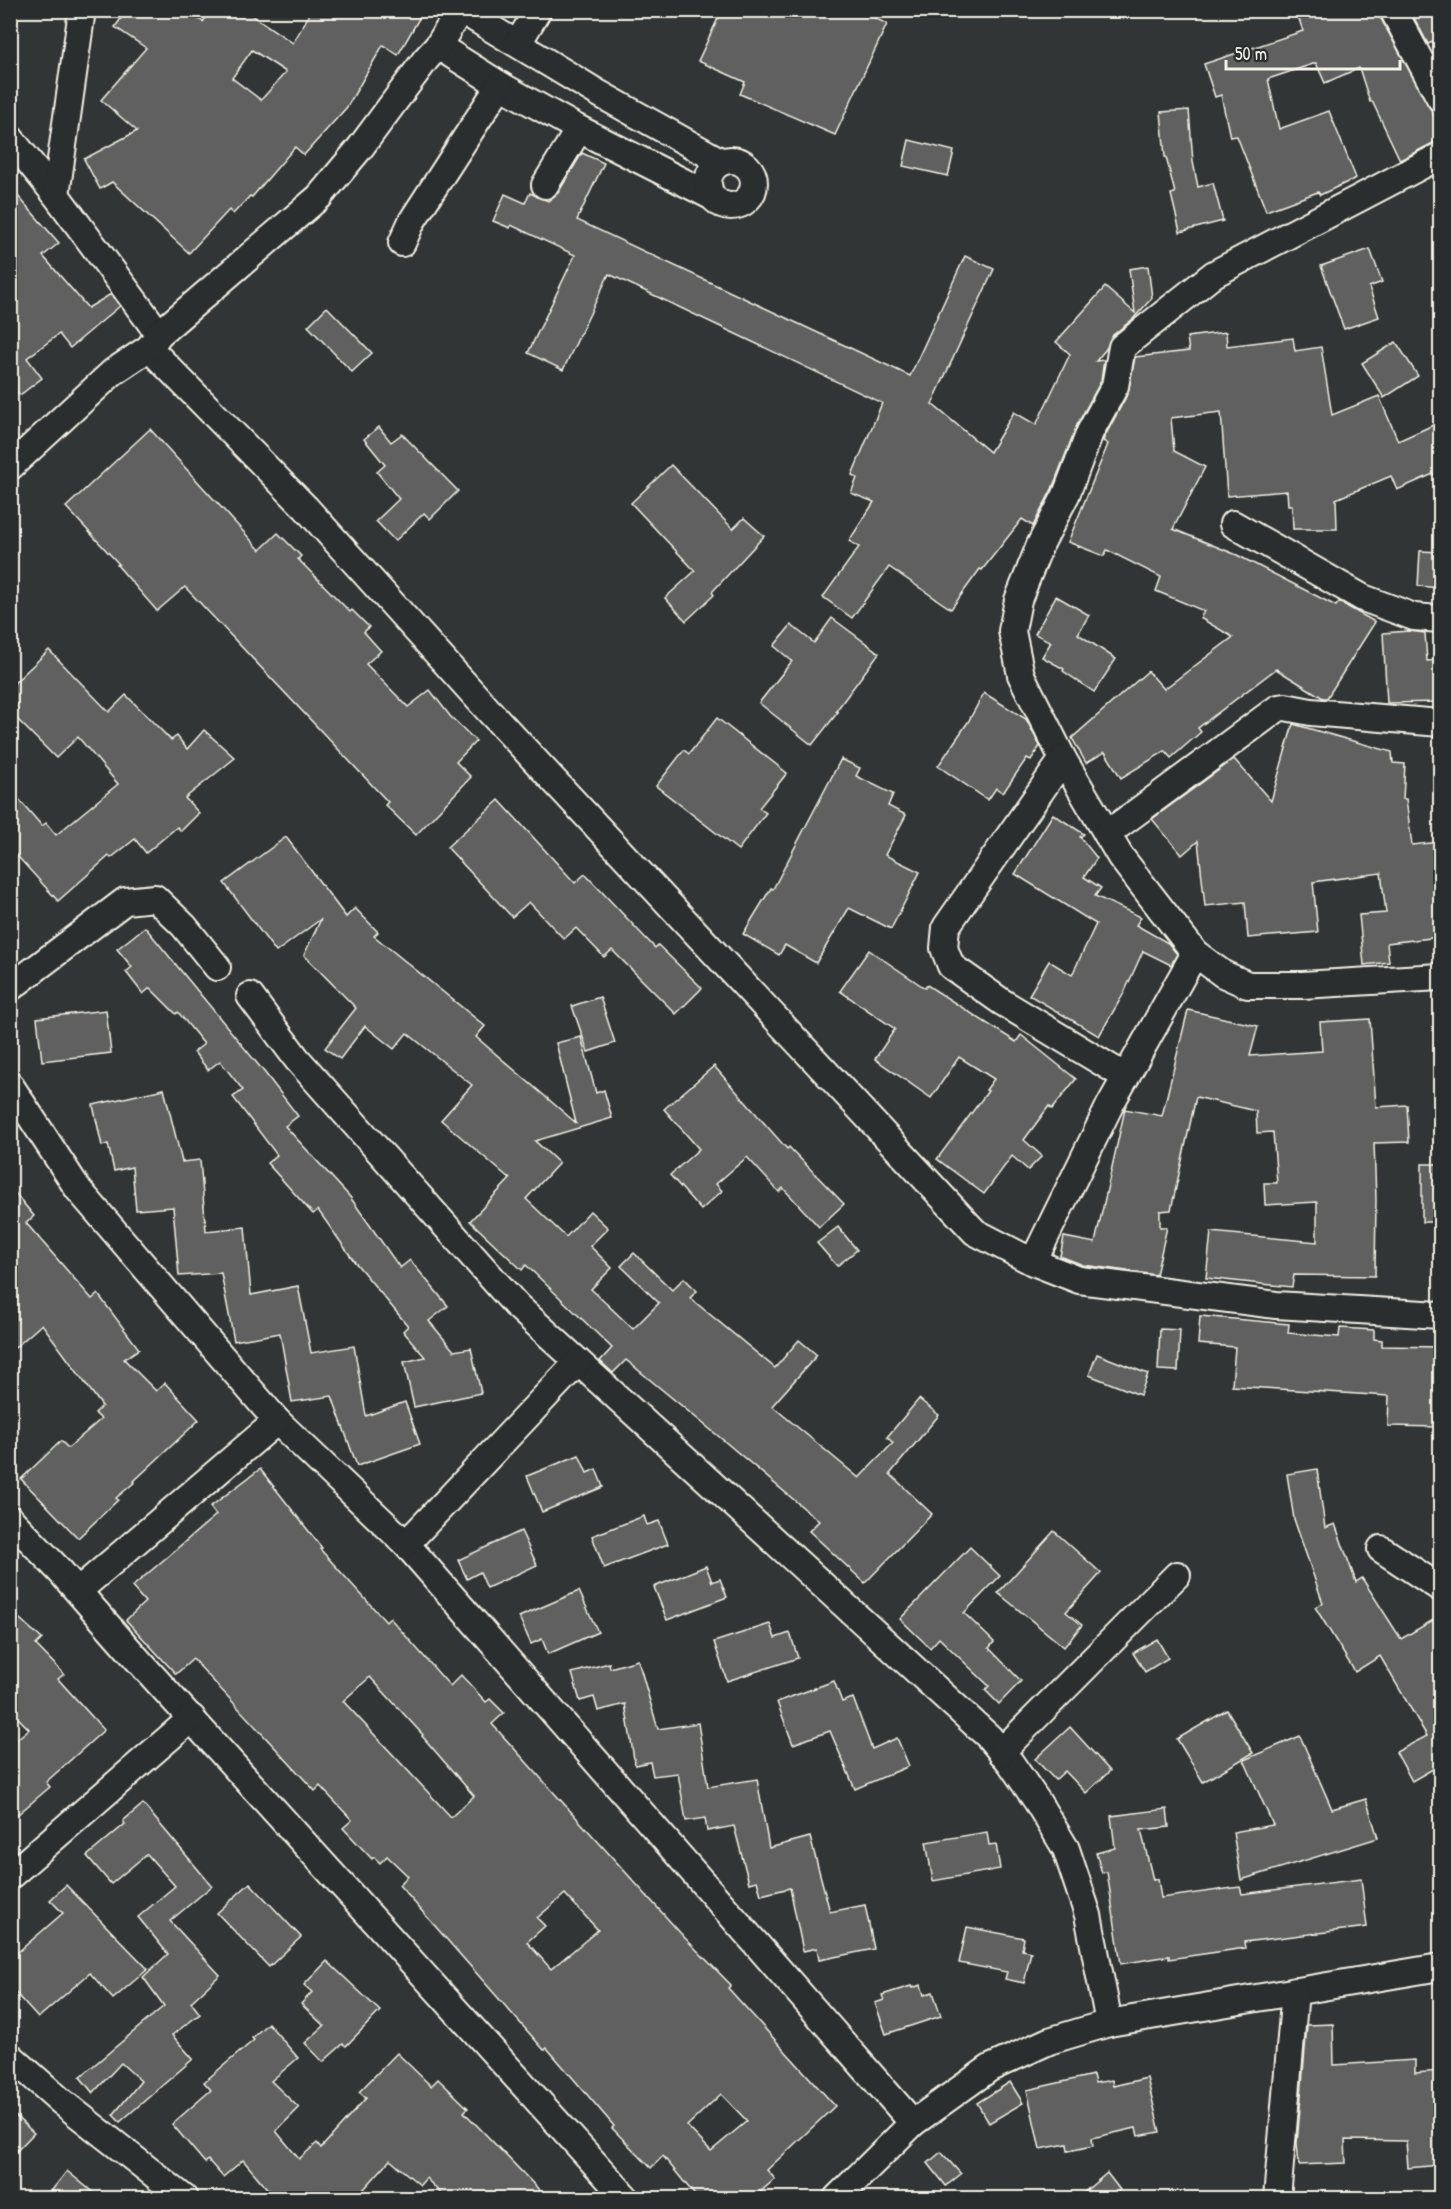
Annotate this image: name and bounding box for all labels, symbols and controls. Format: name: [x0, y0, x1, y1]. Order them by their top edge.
scale bar: [1226, 33, 1400, 71]
text: 50 m: [1235, 41, 1267, 66]

